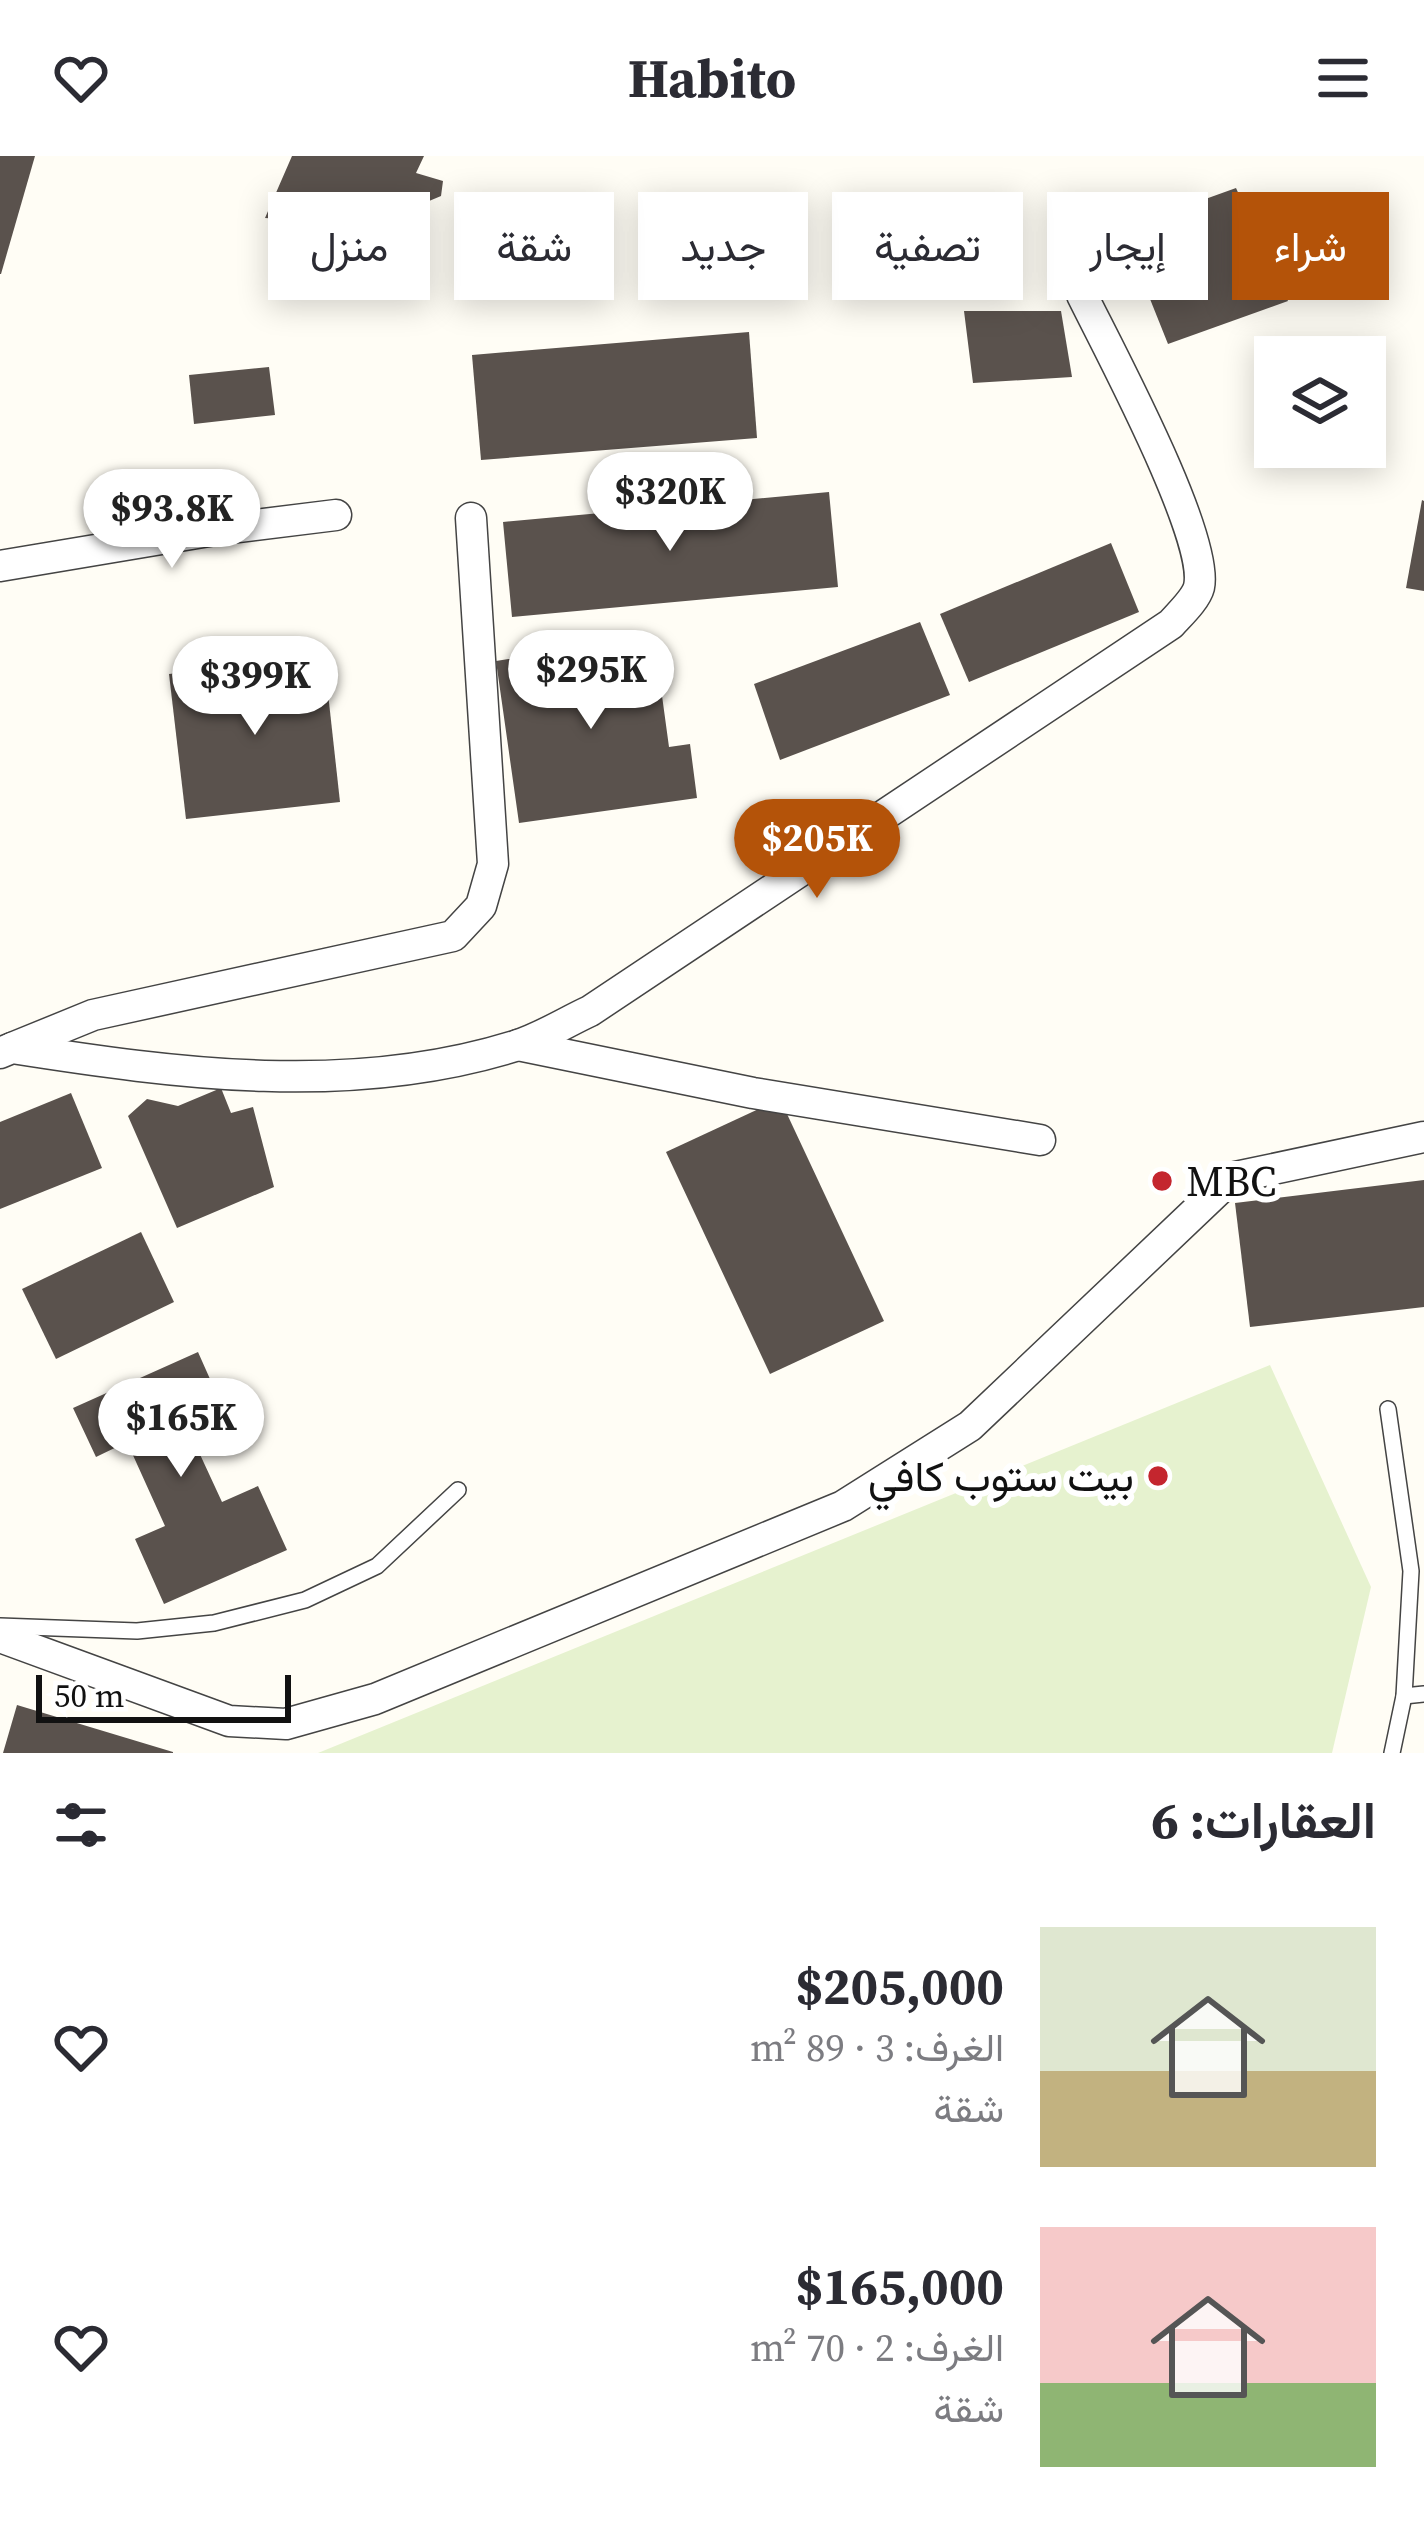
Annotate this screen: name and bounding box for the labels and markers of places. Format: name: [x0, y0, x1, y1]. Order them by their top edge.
pin: $320K: [586, 452, 754, 554]
pin: $93.8K: [74, 469, 270, 571]
pin: $295K: [507, 630, 675, 732]
pin: $399K: [171, 636, 339, 738]
pin: $205K: [733, 799, 901, 901]
place label: MBC: [1186, 1152, 1276, 1210]
marker: MBC: [1149, 1168, 1175, 1194]
pin: $165K: [97, 1378, 265, 1480]
place label: بيت ستوب كافي: [868, 1447, 1134, 1511]
marker: بيت ستوب كافي: [1145, 1463, 1171, 1489]

